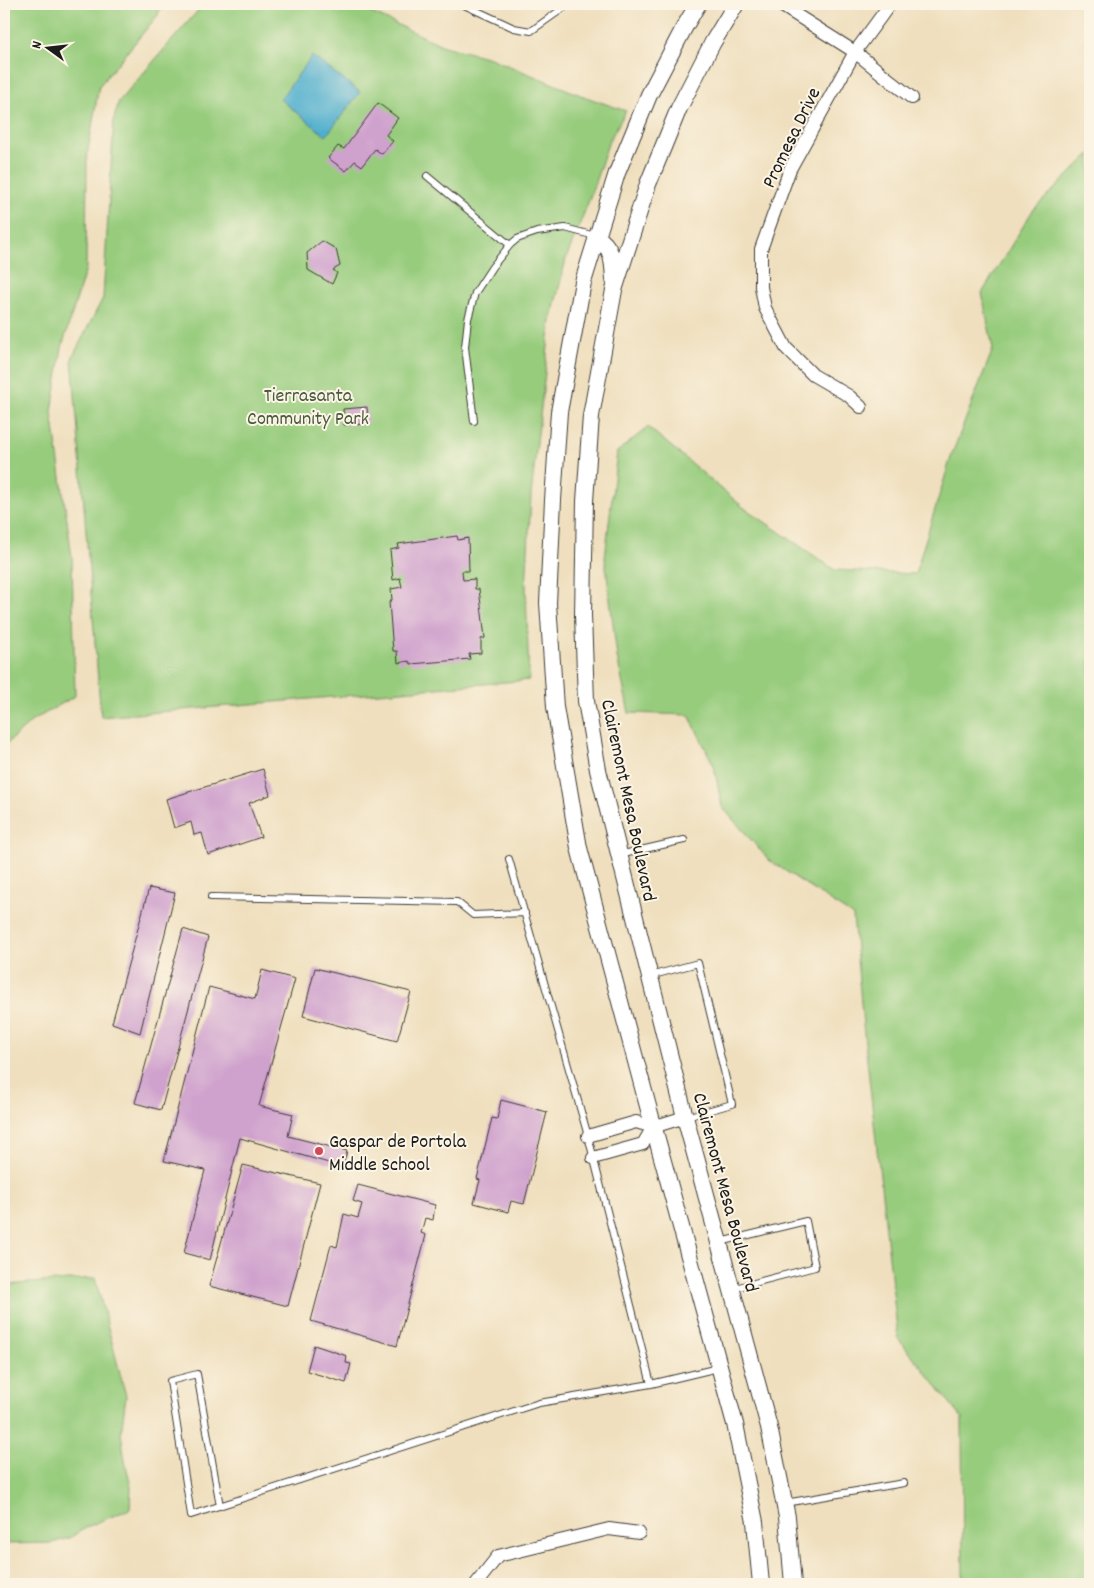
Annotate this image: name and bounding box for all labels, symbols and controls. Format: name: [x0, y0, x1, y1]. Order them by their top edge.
north arrow: [22, 22, 72, 72]
text: N: [27, 39, 48, 51]
street label: Promesa Drive: [756, 83, 829, 193]
park label: Tierrasanta Community Park: [247, 383, 369, 434]
street label: Clairemont Mesa Boulevard: [592, 697, 662, 904]
street label: Clairemont Mesa Boulevard: [684, 1090, 764, 1296]
place label: Gaspar de Portola Middle School: [329, 1129, 467, 1180]
marker: Gaspar de Portola Middle School: [313, 1145, 325, 1157]

